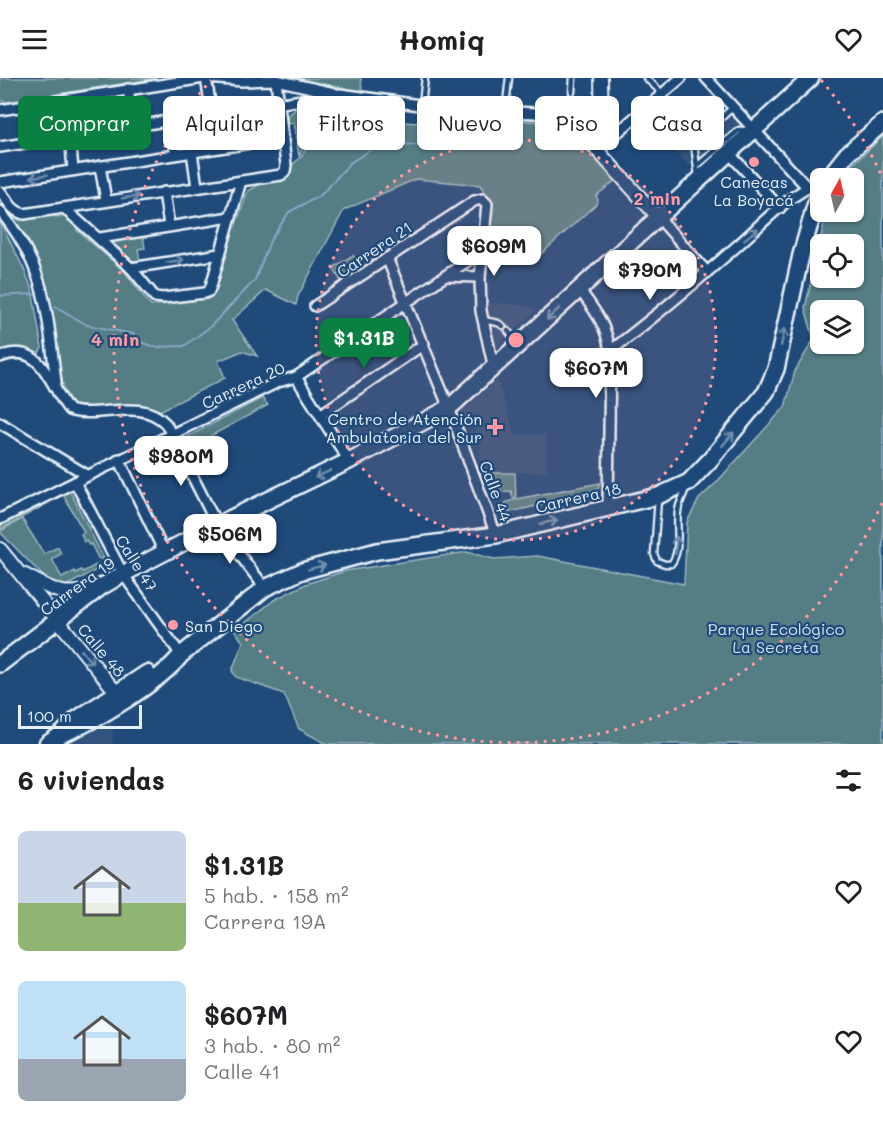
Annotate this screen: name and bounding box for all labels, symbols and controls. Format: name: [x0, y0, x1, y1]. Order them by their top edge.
text: Homiq: [398, 22, 485, 57]
icon: menu: [18, 23, 51, 56]
icon: heart: [832, 23, 865, 56]
chip: Comprar: [18, 96, 151, 150]
chip: Alquilar: [163, 96, 285, 150]
chip: Filtros: [297, 96, 405, 150]
chip: Nuevo: [417, 96, 523, 150]
chip: Piso: [535, 96, 619, 150]
chip: Casa: [631, 96, 724, 150]
marker: Canecas La Boyacá: [747, 155, 761, 169]
north arrow: [810, 168, 864, 222]
map controls: [810, 168, 864, 354]
one-way arrow: [29, 170, 49, 181]
place label: Canecas La Boyacá: [714, 171, 794, 210]
text: 2 min: [633, 186, 681, 210]
one-way arrow: [120, 191, 140, 202]
street label: Carrera 21: [332, 216, 416, 282]
pin: $609M: [452, 226, 536, 277]
one-way arrow: [743, 227, 758, 241]
text: $609M: [461, 232, 527, 258]
button: locate: [810, 234, 864, 288]
pin: $790M: [608, 250, 692, 301]
one-way arrow: [165, 255, 185, 266]
text: $790M: [618, 256, 682, 282]
button: layers: [810, 300, 864, 354]
one-way arrow: [545, 307, 560, 321]
pin: $1.31B: [315, 318, 413, 369]
text: $1.31B: [333, 324, 395, 350]
text: 4 min: [91, 327, 139, 351]
one-way arrow: [778, 327, 789, 347]
centre of rings: [506, 330, 526, 350]
pin: $607M: [554, 348, 638, 399]
text: $607M: [564, 354, 628, 380]
street label: Carrera 20: [198, 357, 288, 413]
place label: Centro de Atención Ambulatoria del Sur: [326, 408, 482, 447]
marker: Centro de Atención Ambulatoria del Sur: [486, 418, 504, 436]
one-way arrow: [722, 431, 735, 447]
pin: $980M: [139, 436, 223, 487]
text: $980M: [148, 442, 214, 468]
street label: Calle 44: [475, 458, 517, 525]
one-way arrow: [314, 469, 332, 481]
street label: Carrera 18: [533, 477, 623, 517]
pin: $506M: [188, 514, 272, 565]
one-way arrow: [539, 516, 558, 528]
text: $506M: [197, 520, 263, 546]
street label: Calle 47: [111, 531, 163, 595]
one-way arrow: [671, 536, 682, 556]
street label: Carrera 19: [36, 552, 118, 620]
one-way arrow: [307, 560, 326, 572]
place label: San Diego: [185, 615, 263, 636]
marker: San Diego: [166, 618, 180, 632]
park label: Parque Ecológico La Secreta: [708, 618, 844, 657]
street label: Calle 48: [74, 619, 131, 681]
one-way arrow: [80, 649, 93, 665]
scale bar: [18, 702, 142, 730]
text: 100 m: [27, 705, 72, 726]
text: 6 viviendas: [18, 763, 165, 797]
icon: filters: [832, 764, 865, 797]
text: $1.31B: [204, 848, 284, 882]
icon: home: [66, 855, 138, 927]
icon: heart: [832, 875, 865, 908]
text: 5 hab. · 158 m²: [204, 882, 349, 908]
text: Carrera 19A: [204, 908, 327, 934]
text: $607M: [204, 998, 288, 1032]
icon: home: [66, 1005, 138, 1077]
icon: heart: [832, 1025, 865, 1058]
text: 3 hab. · 80 m²: [204, 1032, 340, 1058]
text: Calle 41: [204, 1058, 280, 1084]

